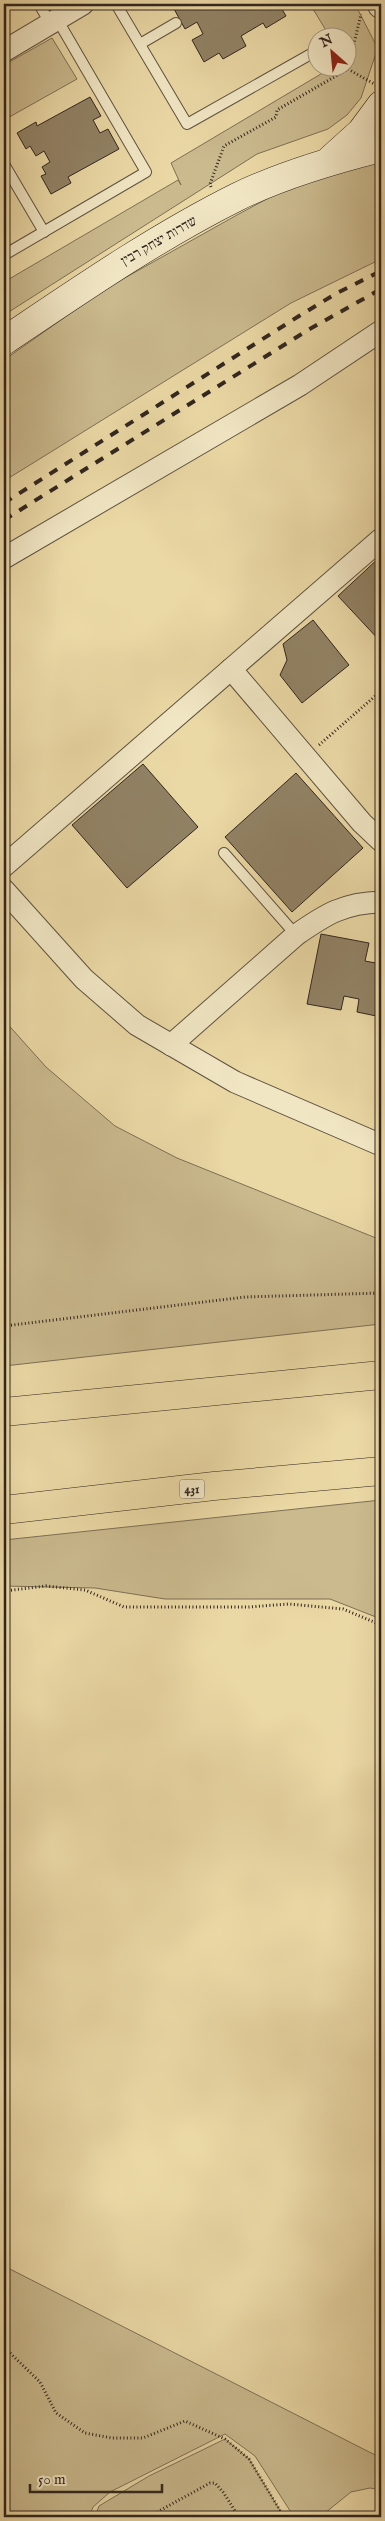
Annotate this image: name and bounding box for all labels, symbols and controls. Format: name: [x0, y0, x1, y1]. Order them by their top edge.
north arrow: [308, 28, 358, 78]
text: N: [316, 31, 336, 53]
street label: שדרות יצחק רבין: [118, 212, 201, 270]
road number: 431: [180, 1480, 204, 1498]
scale bar: [30, 2461, 162, 2493]
text: 50 m: [38, 2470, 66, 2489]

